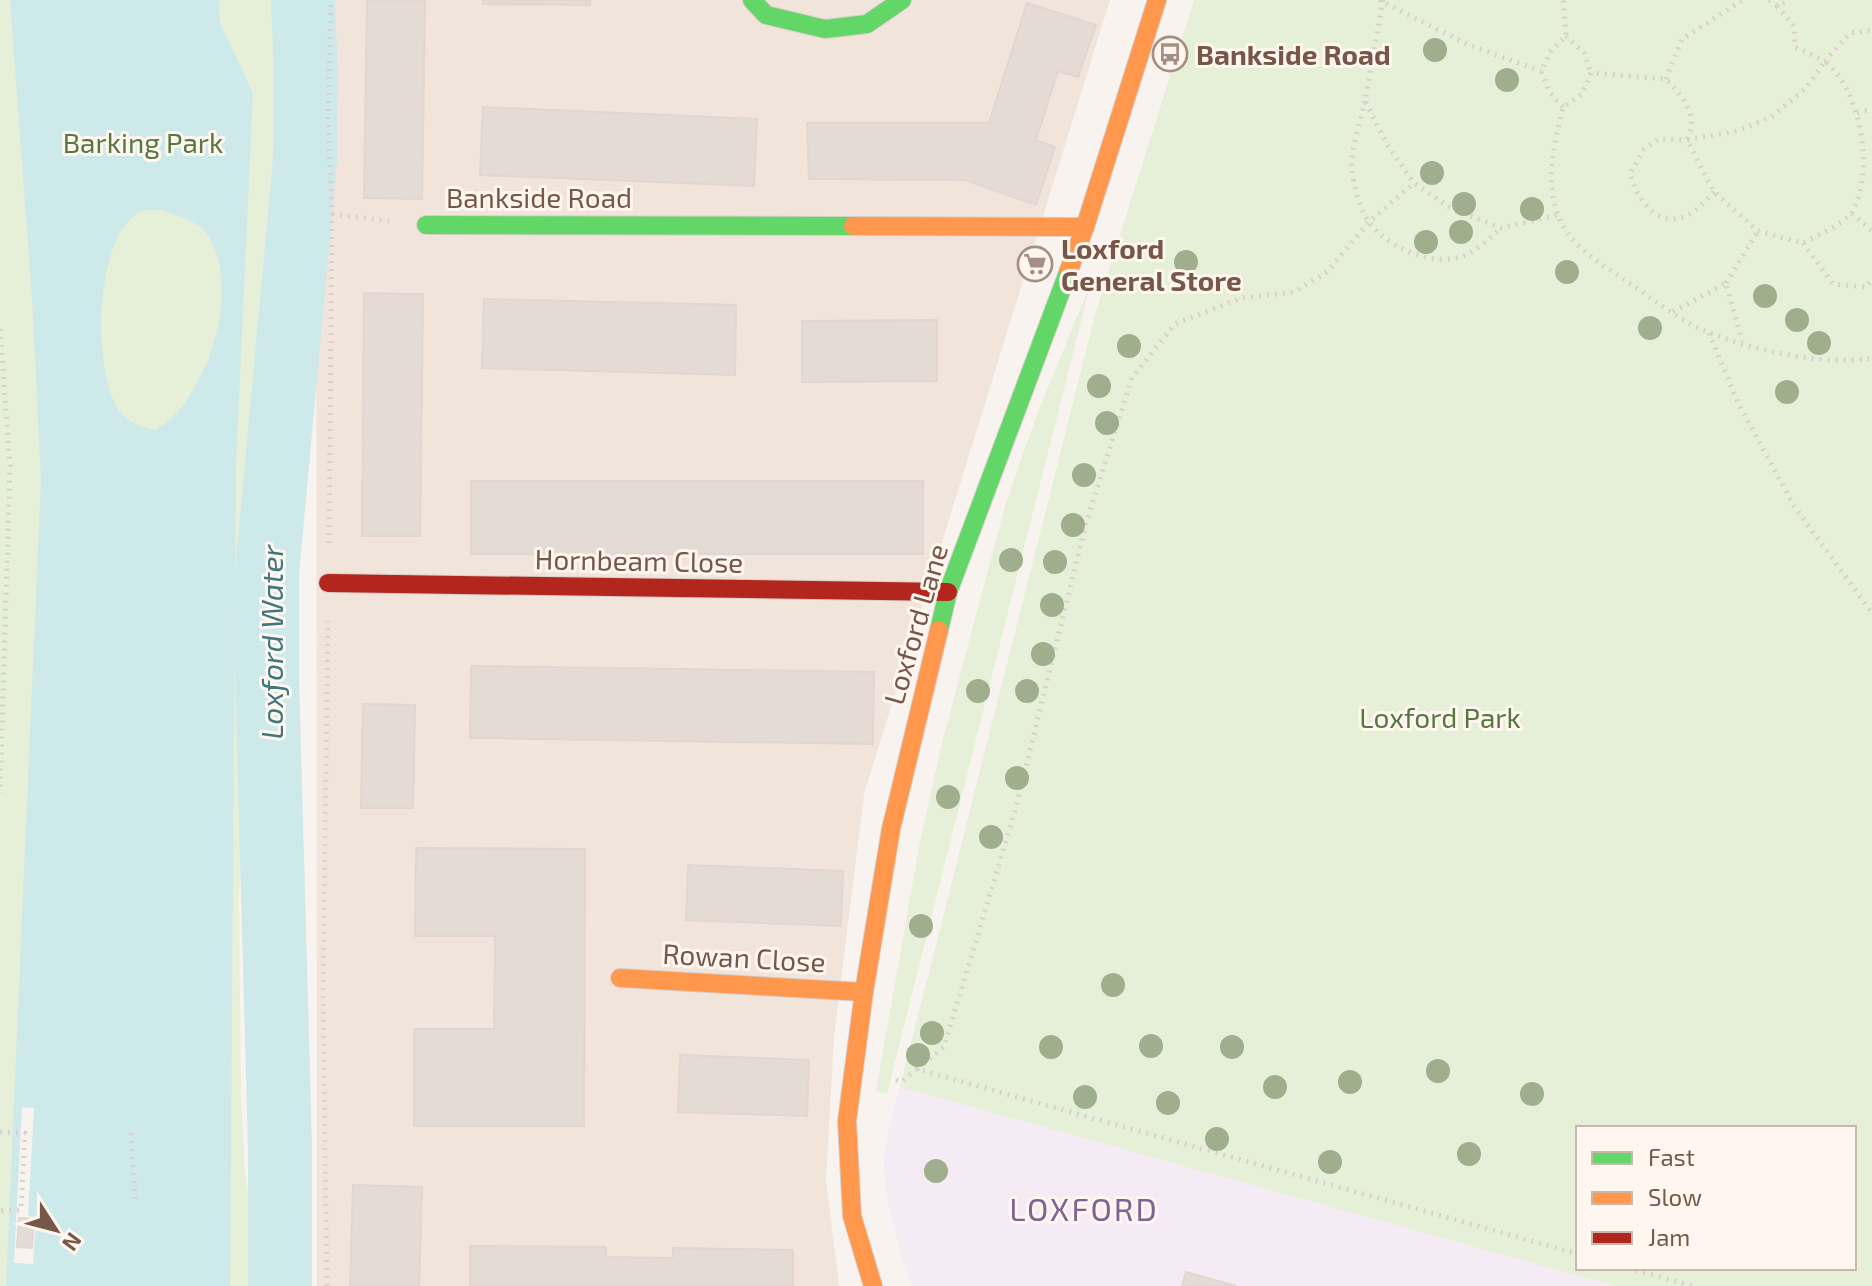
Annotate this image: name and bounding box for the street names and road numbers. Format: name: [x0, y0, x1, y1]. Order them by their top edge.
street label: Bankside Road: [446, 180, 632, 214]
street label: Loxford Lane: [876, 540, 954, 708]
street label: Hornbeam Close: [534, 541, 744, 579]
street label: Rowan Close: [662, 936, 826, 978]

